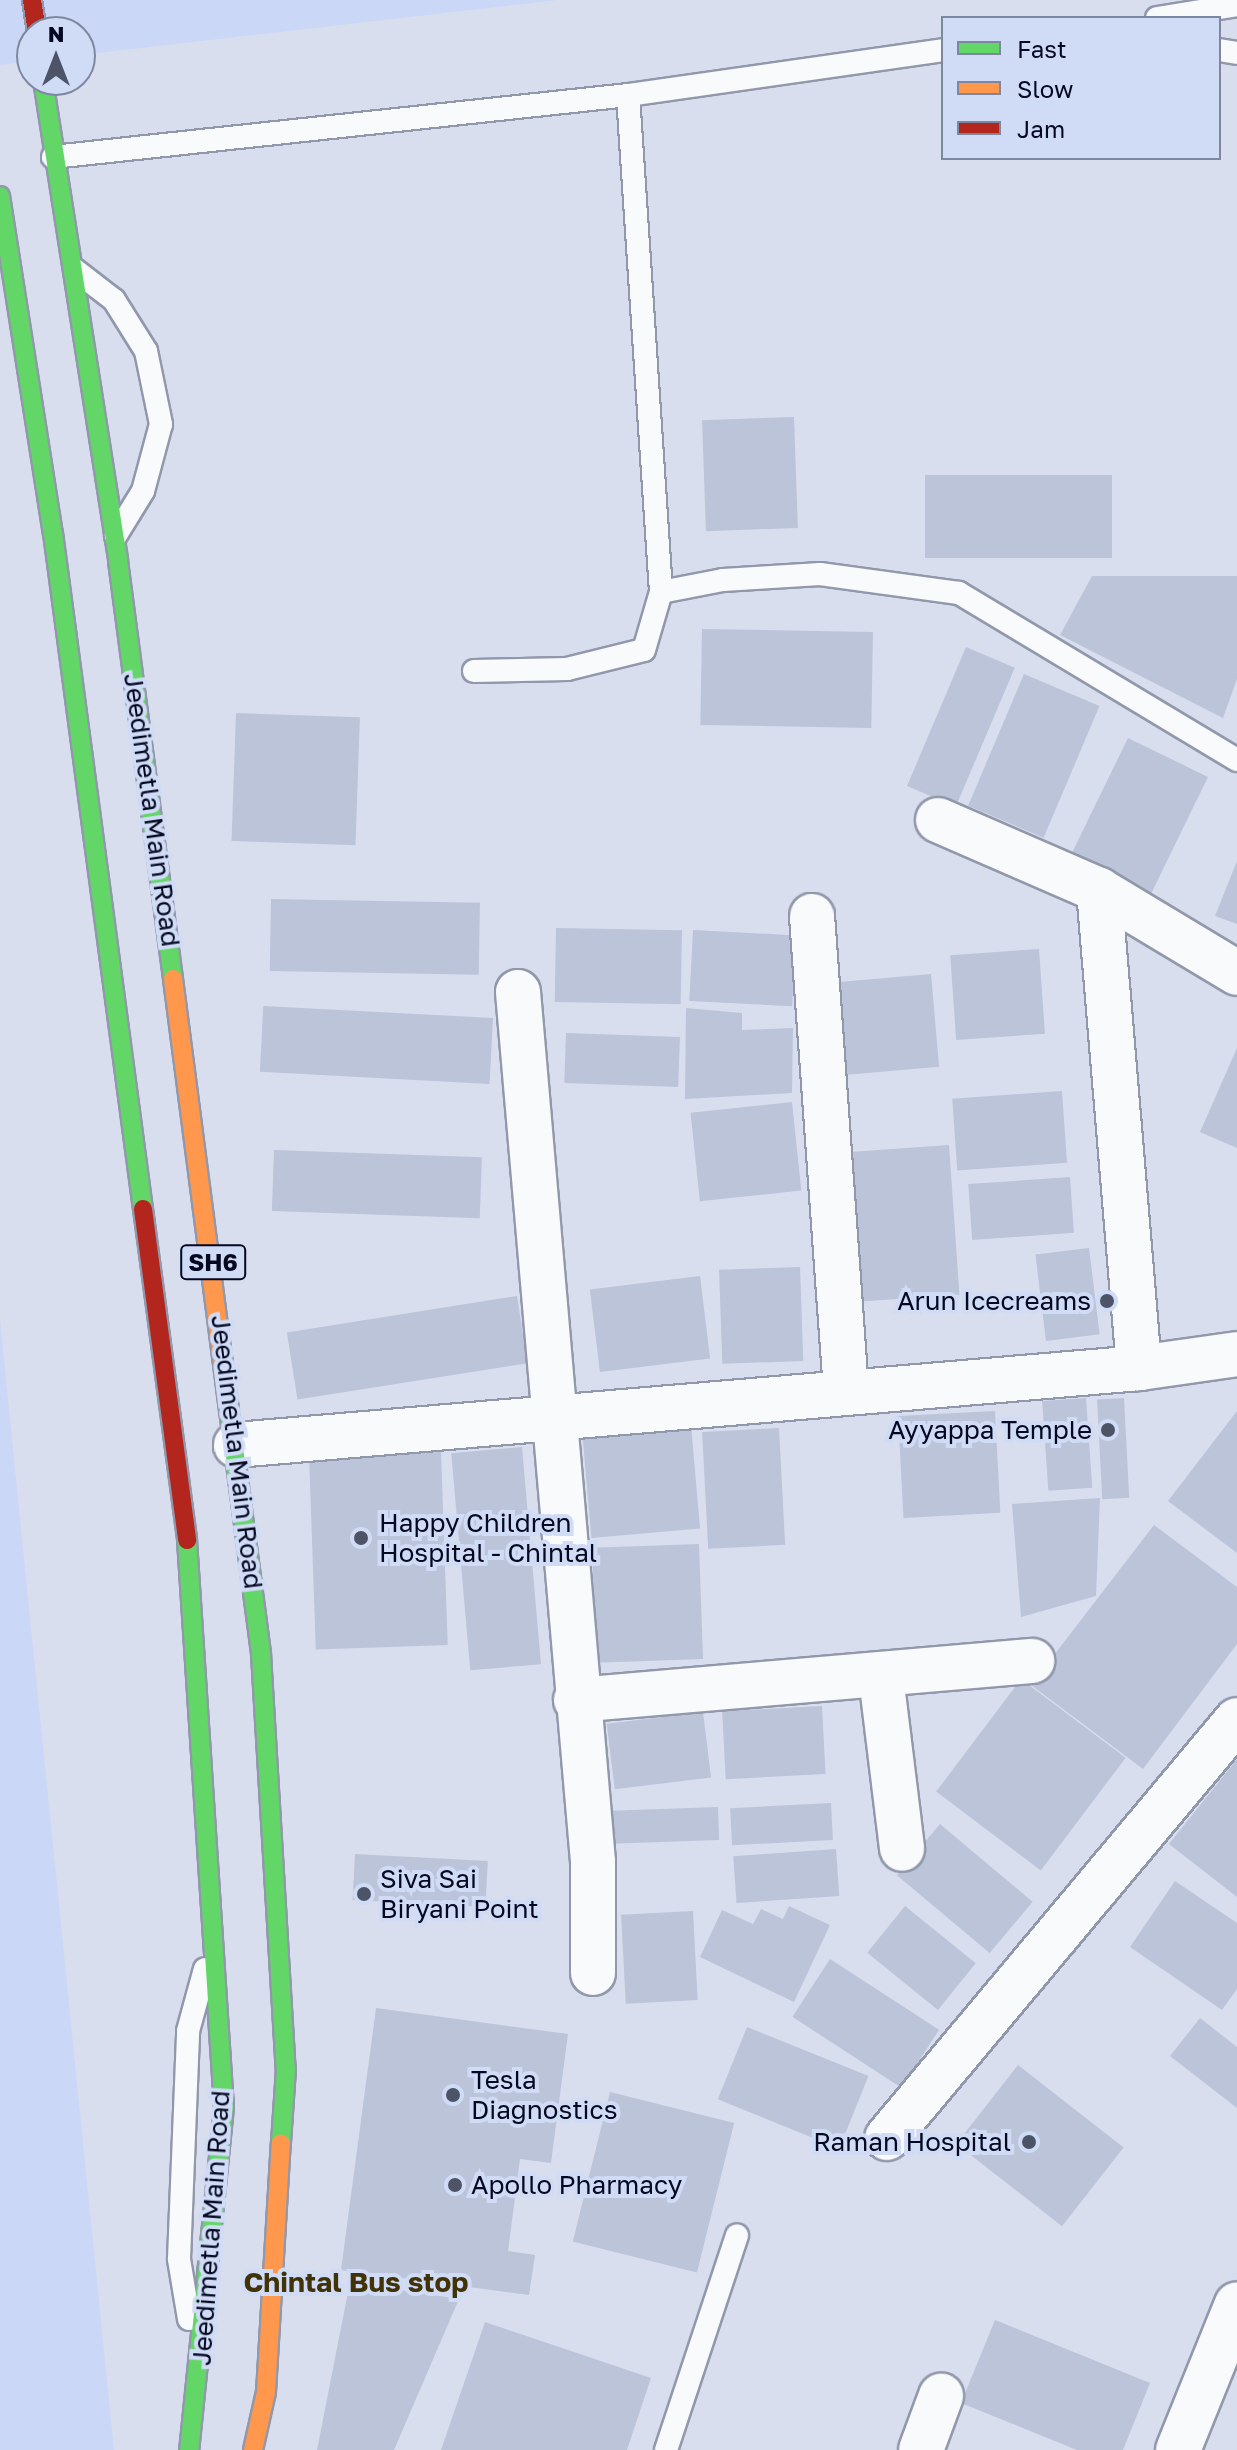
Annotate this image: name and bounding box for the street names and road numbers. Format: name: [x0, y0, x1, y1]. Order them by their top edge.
street label: Jeedimetla Main Road: [117, 671, 187, 949]
road number: SH6: [179, 1242, 247, 1282]
street label: Jeedimetla Main Road: [205, 1313, 269, 1591]
street label: Jeedimetla Main Road: [186, 2089, 236, 2367]

